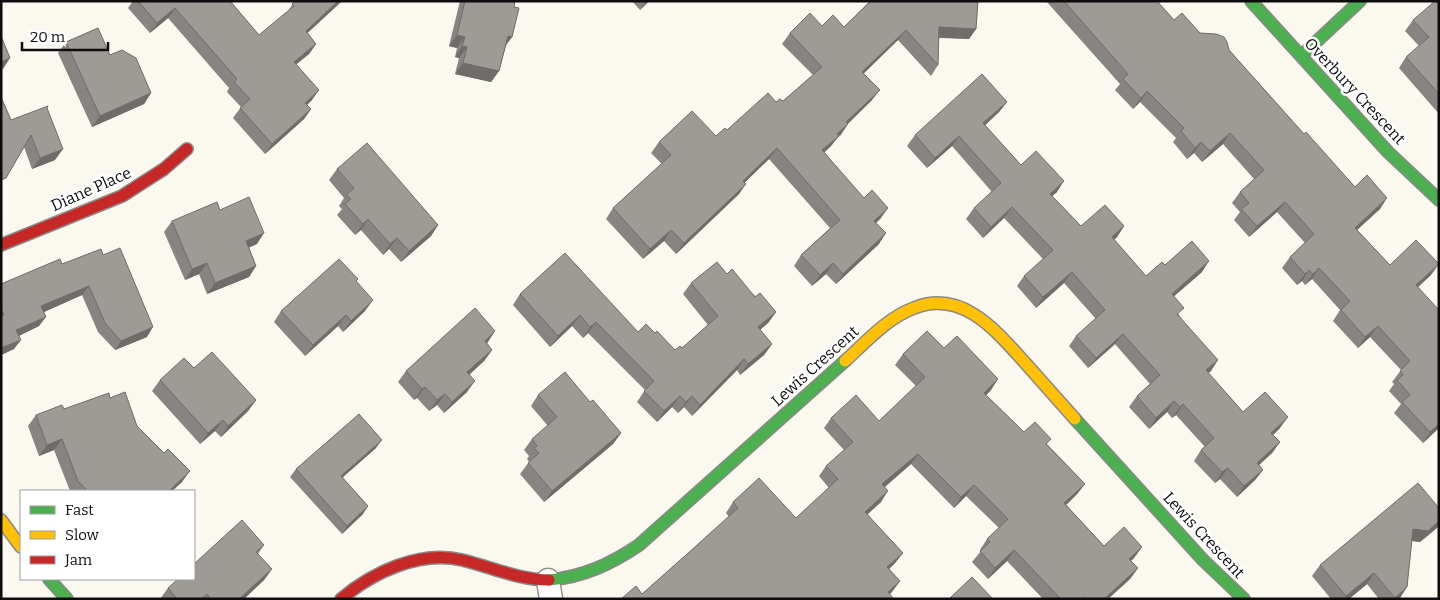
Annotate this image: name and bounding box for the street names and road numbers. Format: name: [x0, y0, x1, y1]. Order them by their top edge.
street label: Overbury Crescent: [1301, 34, 1409, 148]
street label: Diane Place: [48, 163, 134, 215]
street label: Lewis Crescent: [767, 322, 863, 410]
street label: Lewis Crescent: [1159, 488, 1249, 582]

